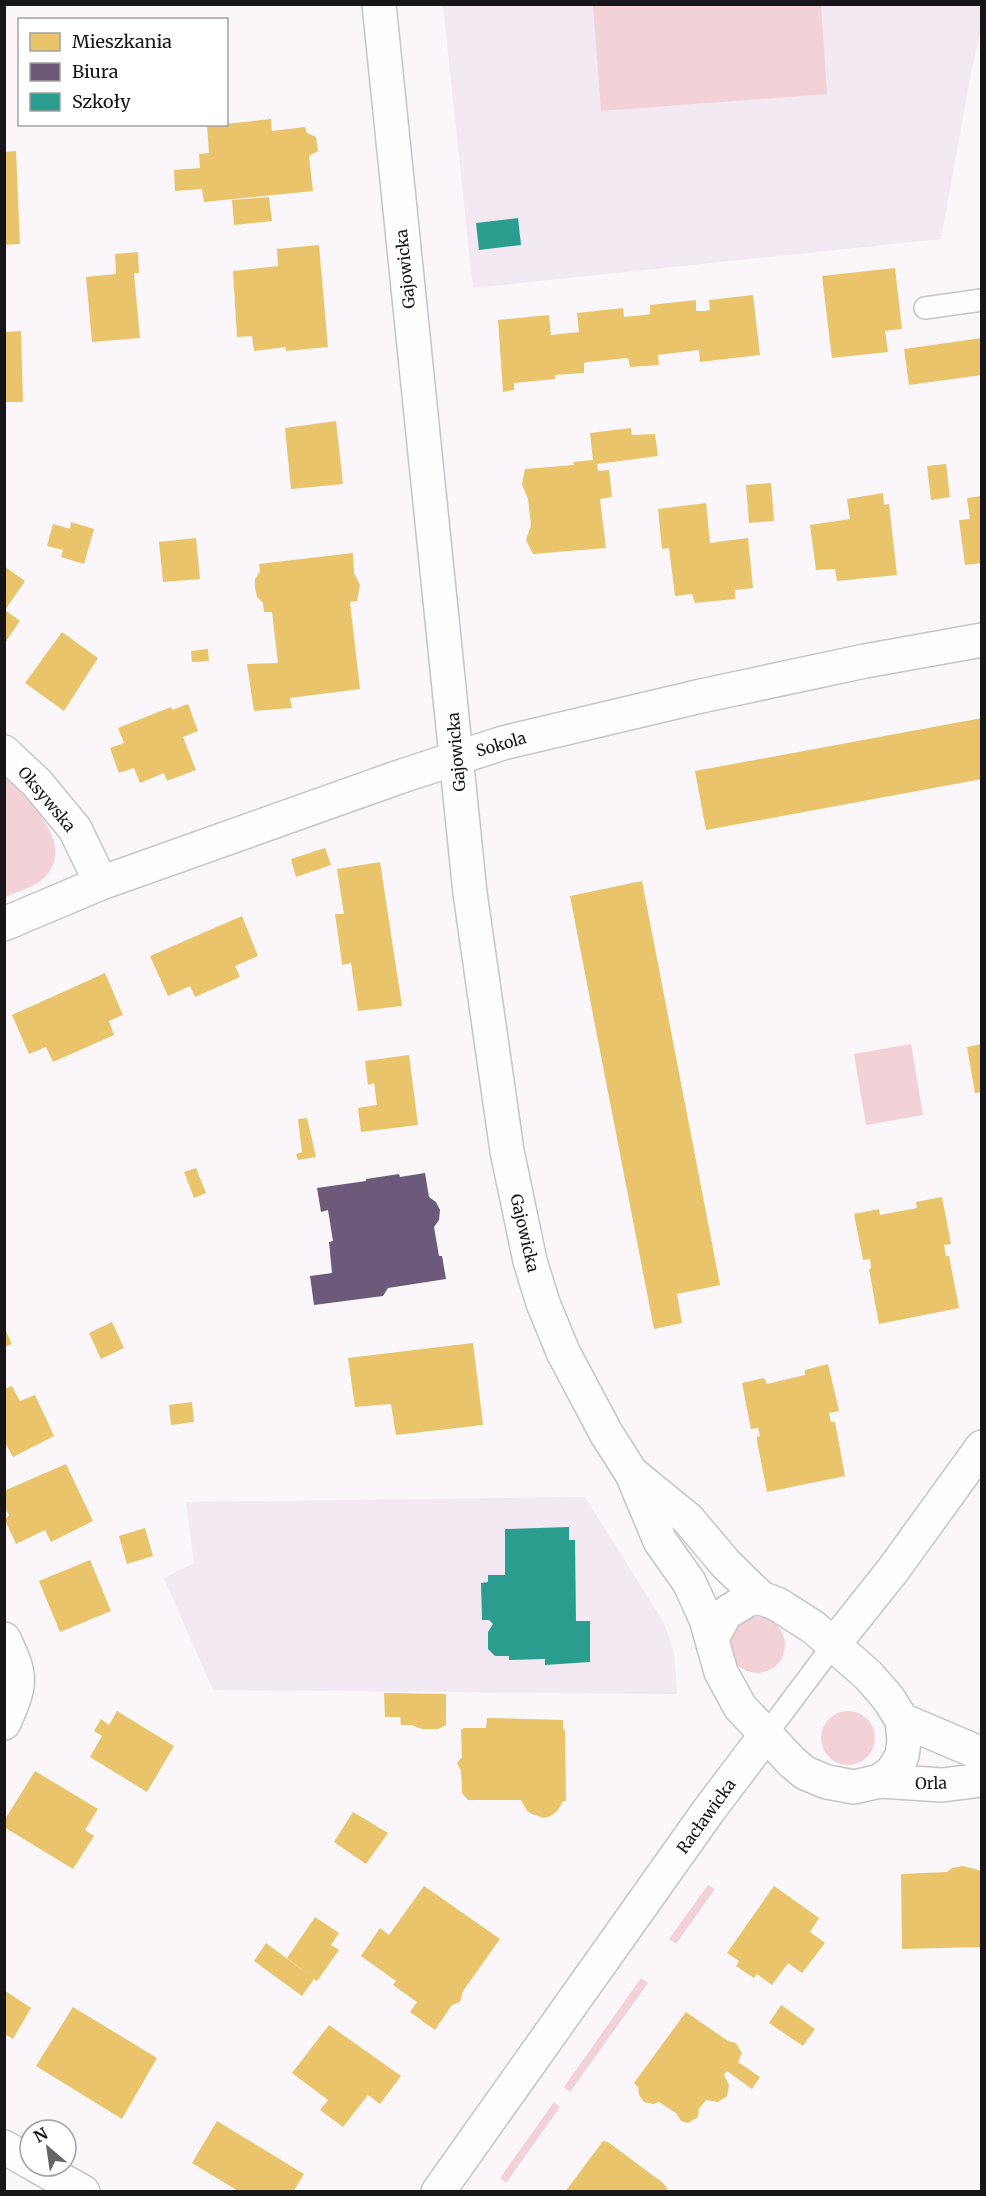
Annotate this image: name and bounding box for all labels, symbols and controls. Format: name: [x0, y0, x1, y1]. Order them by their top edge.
legend: [18, 18, 228, 126]
text: Mieszkania: [72, 30, 172, 53]
text: Biura: [72, 60, 119, 83]
text: Szkoły: [72, 90, 131, 113]
street label: Gajowicka: [391, 228, 419, 310]
street label: Gajowicka: [443, 711, 469, 792]
street label: Sokola: [474, 727, 529, 761]
street label: Oksywska: [14, 762, 80, 836]
street label: Gajowicka: [506, 1192, 544, 1274]
street label: Orla: [915, 1773, 948, 1793]
street label: Racławicka: [672, 1774, 740, 1857]
north arrow: [18, 2118, 78, 2178]
text: N: [30, 2123, 51, 2147]

